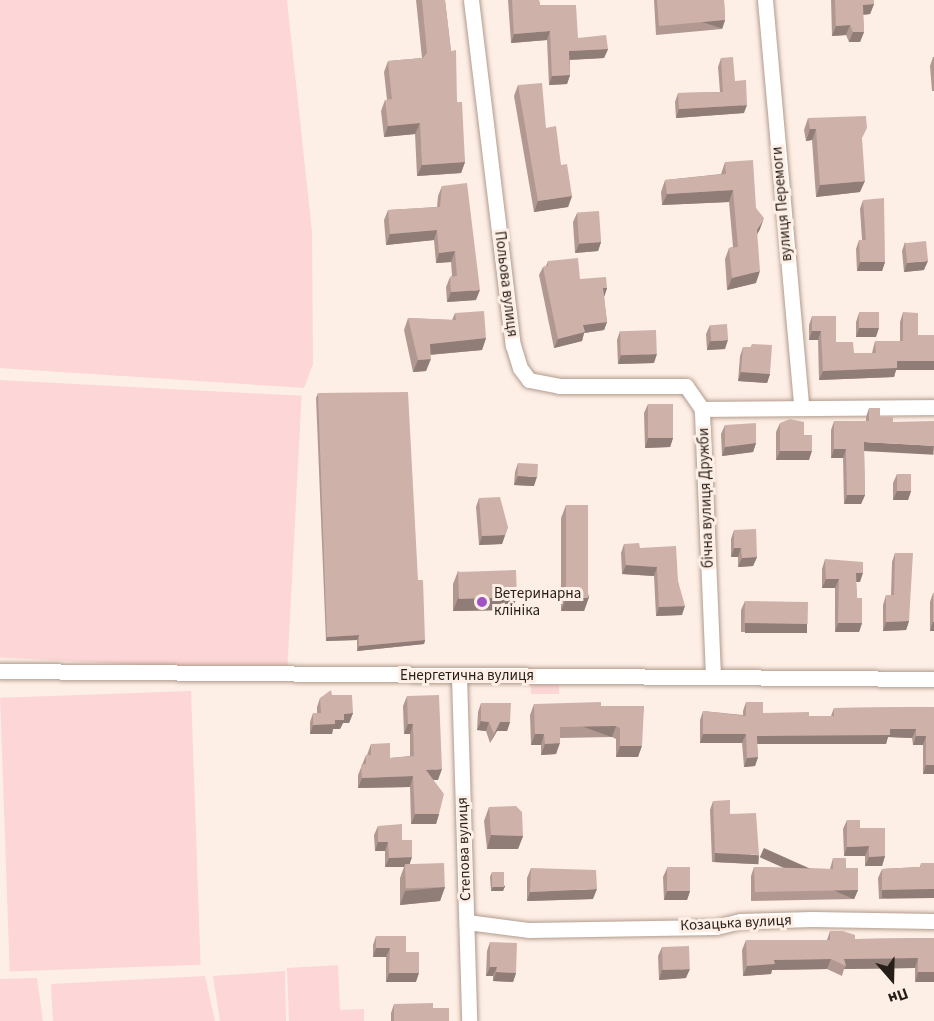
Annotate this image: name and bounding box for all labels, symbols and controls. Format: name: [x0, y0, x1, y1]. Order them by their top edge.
street label: вулиця Перемоги: [768, 146, 796, 262]
street label: Польова вулиця: [491, 230, 521, 338]
street label: бічна вулиця Дружби: [695, 428, 717, 568]
place label: Ветеринарна клініка: [494, 584, 581, 619]
marker: Ветеринарна клініка: [475, 595, 489, 609]
street label: Енергетична вулиця: [400, 667, 534, 685]
street label: Степова вулиця: [453, 797, 475, 901]
street label: Козацька вулиця: [680, 911, 792, 935]
north arrow: [862, 949, 922, 1009]
text: Пн: [885, 982, 911, 1010]

